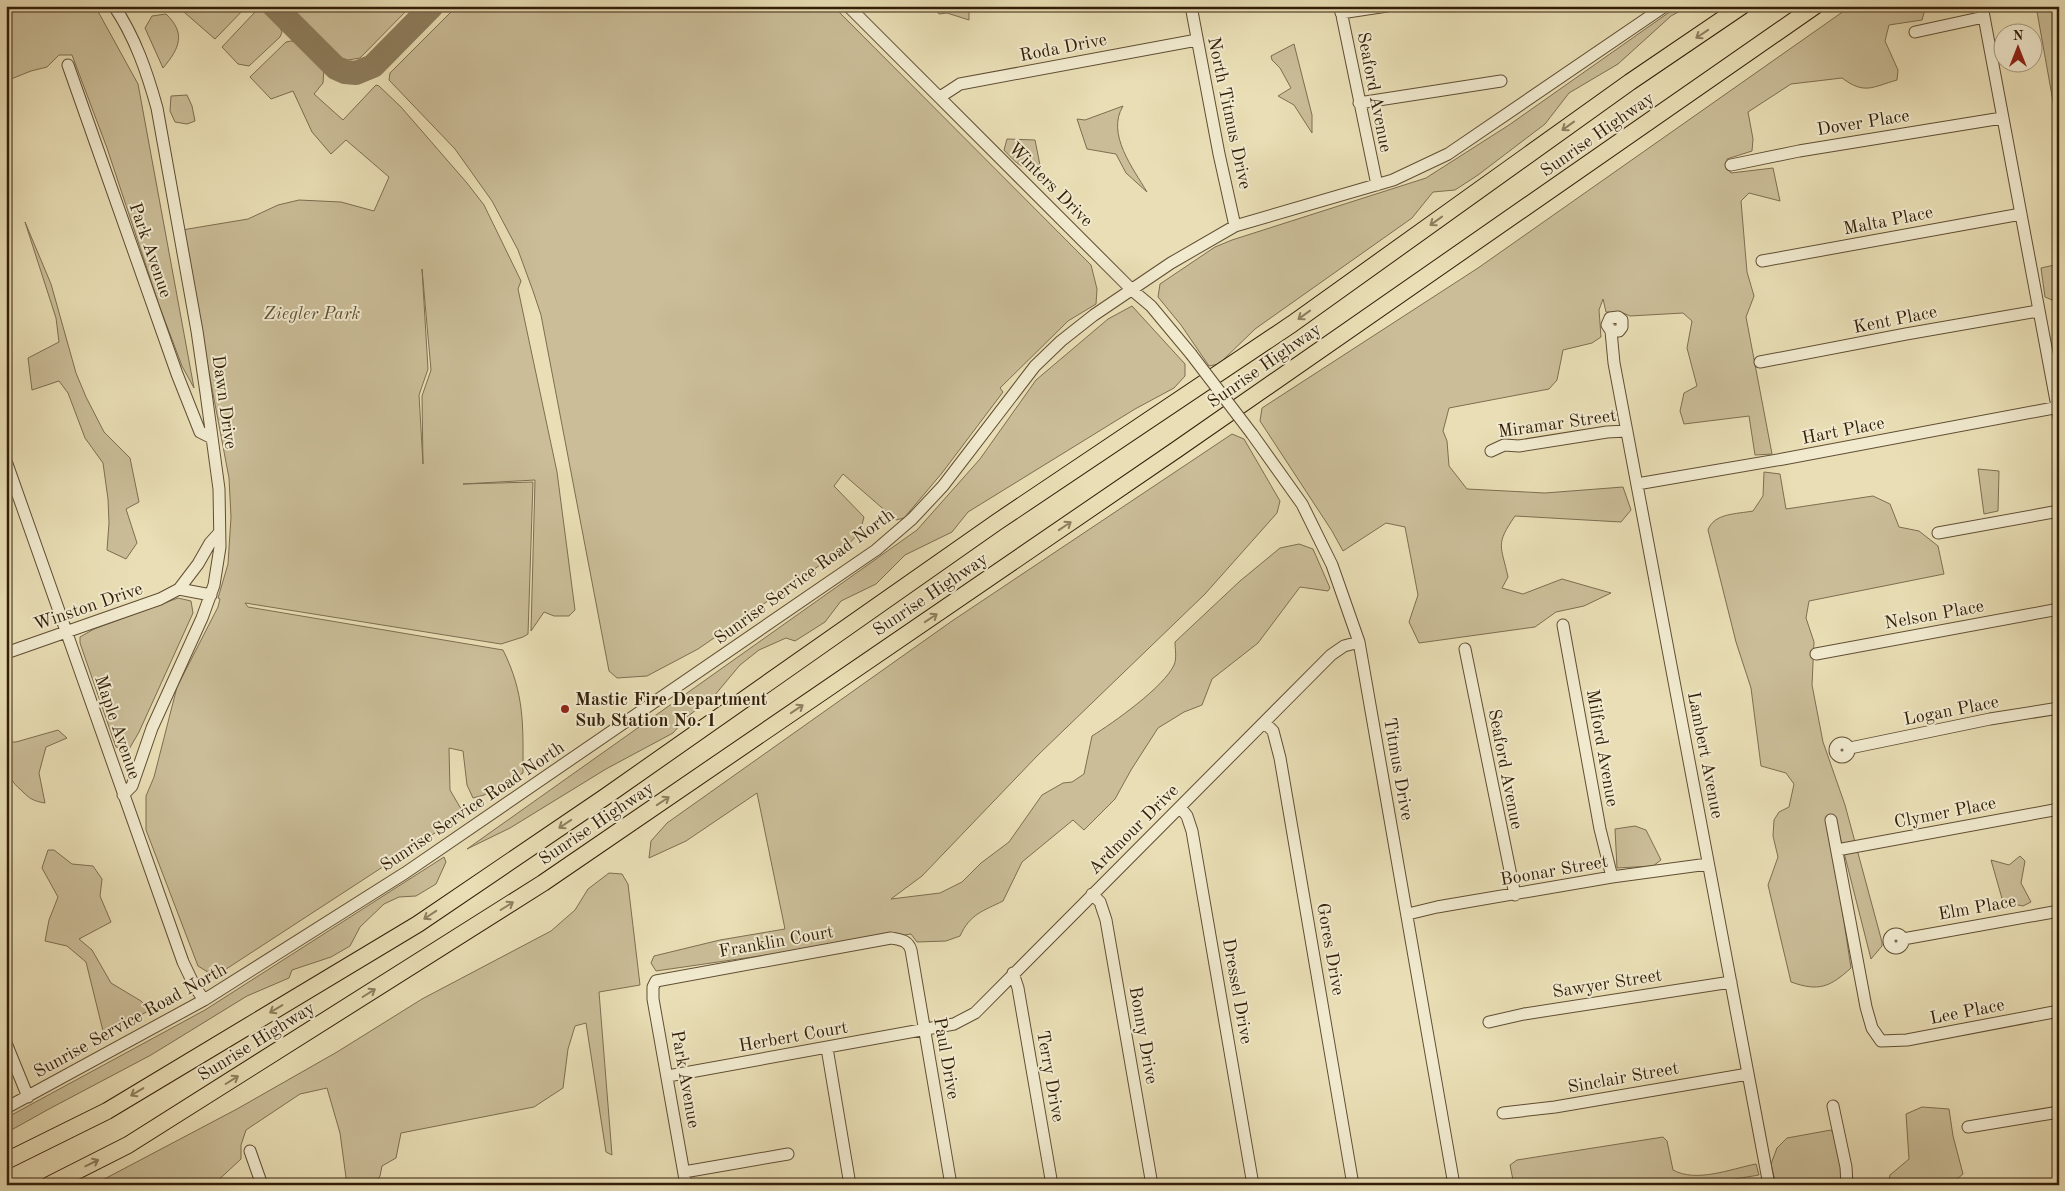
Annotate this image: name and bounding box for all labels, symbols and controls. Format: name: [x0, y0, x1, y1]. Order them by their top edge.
north arrow: [1992, 22, 2042, 72]
one-way arrow: [1695, 28, 1709, 39]
text: N: [2013, 29, 2024, 43]
street label: Roda Drive: [1018, 31, 1108, 65]
street label: Seaford Avenue: [1354, 31, 1395, 154]
street label: North Titmus Drive: [1204, 35, 1254, 191]
street label: Sunrise Highway: [1538, 89, 1658, 181]
street label: Dover Place: [1815, 107, 1911, 139]
one-way arrow: [1561, 121, 1575, 131]
street label: Winters Drive: [1005, 139, 1096, 230]
street label: Park Avenue: [125, 200, 175, 300]
street label: Malta Place: [1842, 203, 1935, 239]
one-way arrow: [1429, 216, 1443, 226]
street label: Kent Place: [1852, 303, 1939, 337]
park label: Ziegler Park: [264, 305, 361, 323]
one-way arrow: [1298, 310, 1311, 321]
street label: Sunrise Highway: [1205, 320, 1325, 412]
street label: Dawn Drive: [209, 354, 239, 450]
street label: Miramar Street: [1497, 407, 1618, 441]
street label: Hart Place: [1800, 414, 1886, 448]
street label: Sunrise Service Road North: [711, 505, 898, 648]
one-way arrow: [1058, 521, 1072, 531]
street label: Sunrise Highway: [870, 550, 991, 640]
street label: Winston Drive: [31, 580, 145, 634]
street label: Nelson Place: [1883, 597, 1985, 633]
one-way arrow: [924, 613, 938, 623]
street label: Maple Avenue: [91, 673, 143, 782]
street label: Milford Avenue: [1583, 688, 1621, 808]
street label: Lambert Avenue: [1684, 690, 1726, 820]
place label: Mastic Fire Department Sub Station No. 1: [575, 691, 768, 730]
street label: Logan Place: [1902, 693, 2000, 729]
marker: Mastic Fire Department Sub Station No. 1: [559, 703, 571, 715]
one-way arrow: [790, 704, 804, 715]
street label: Seaford Avenue: [1485, 708, 1526, 831]
street label: Titmus Drive: [1380, 716, 1416, 822]
street label: Sunrise Service Road North: [377, 738, 568, 875]
street label: Sunrise Highway: [536, 779, 657, 869]
street label: Ardmour Drive: [1085, 781, 1182, 878]
street label: Clymer Place: [1893, 794, 1998, 832]
one-way arrow: [656, 796, 670, 806]
one-way arrow: [558, 819, 572, 829]
street label: Boonar Street: [1499, 853, 1609, 889]
street label: Elm Place: [1937, 892, 2018, 924]
one-way arrow: [499, 901, 513, 911]
street label: Gores Drive: [1313, 902, 1347, 997]
one-way arrow: [424, 910, 438, 920]
street label: Franklin Court: [717, 923, 835, 961]
street label: Dressel Drive: [1219, 937, 1255, 1045]
street label: Sunrise Service Road North: [31, 960, 230, 1082]
street label: Sawyer Street: [1551, 966, 1663, 1002]
street label: Bonny Drive: [1126, 985, 1160, 1085]
one-way arrow: [362, 988, 376, 998]
street label: Lee Place: [1928, 996, 2006, 1028]
street label: Sunrise Highway: [195, 998, 318, 1085]
one-way arrow: [270, 1004, 284, 1014]
street label: Paul Drive: [930, 1016, 962, 1101]
street label: Herbert Court: [737, 1019, 849, 1055]
street label: Park Avenue: [668, 1029, 702, 1130]
street label: Terry Drive: [1033, 1029, 1067, 1123]
street label: Sinclair Street: [1566, 1059, 1680, 1097]
one-way arrow: [225, 1075, 239, 1085]
one-way arrow: [131, 1088, 145, 1098]
one-way arrow: [85, 1158, 100, 1168]

